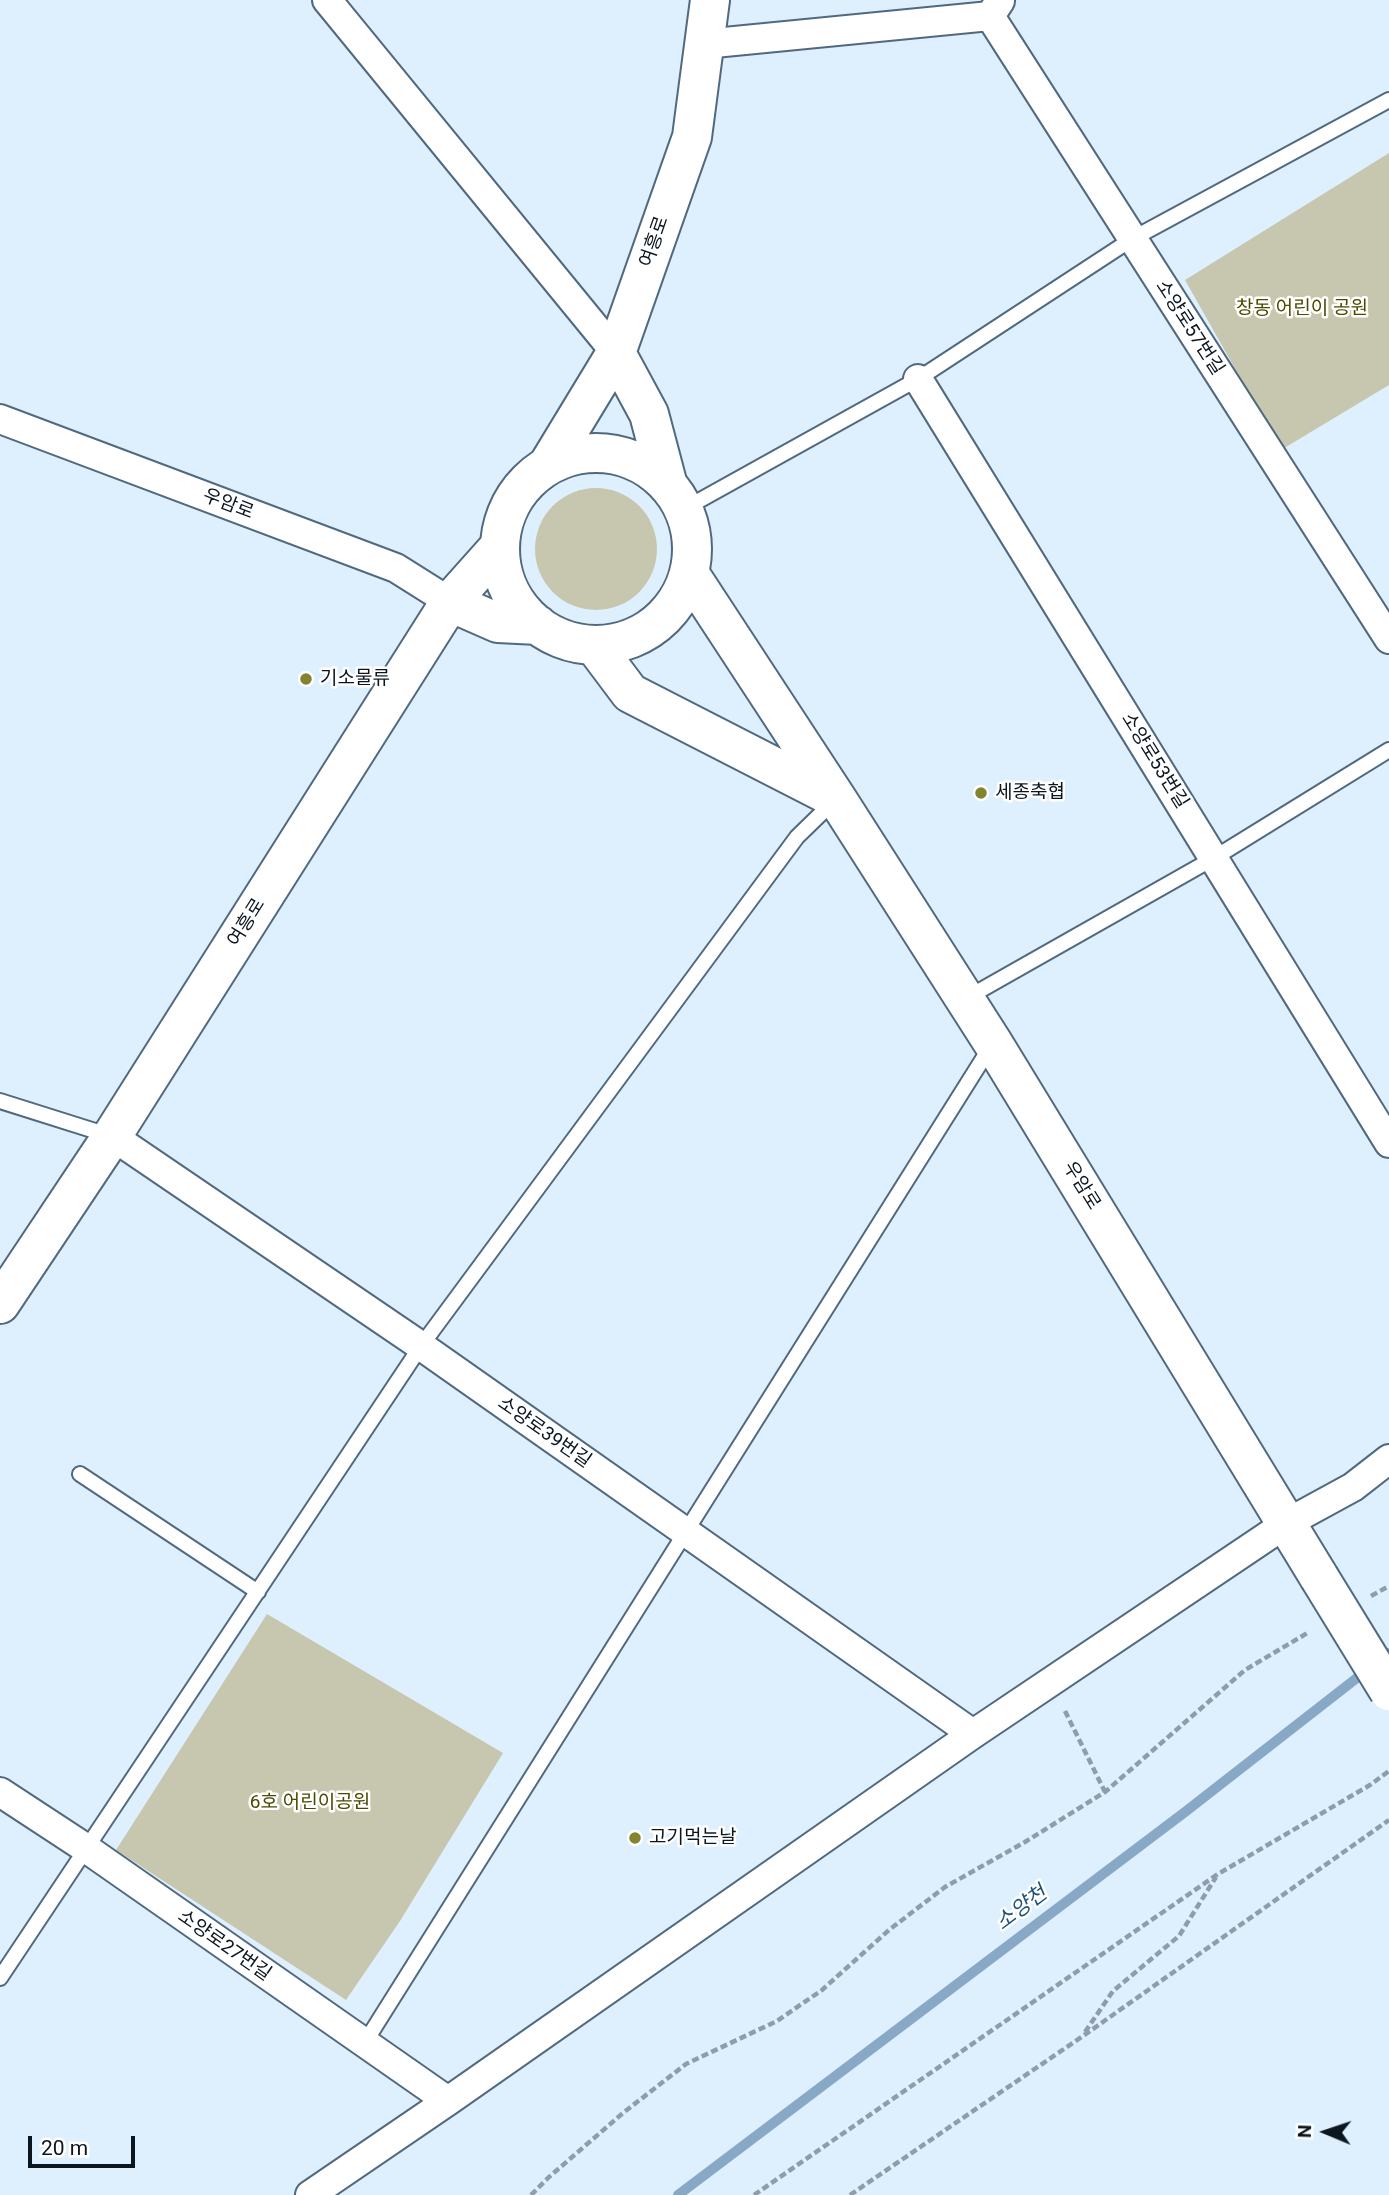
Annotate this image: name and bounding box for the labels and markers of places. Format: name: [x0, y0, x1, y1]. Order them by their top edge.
place label: 기소물류: [320, 668, 390, 690]
marker: 기소물류: [298, 671, 314, 687]
place label: 세종축협: [995, 782, 1065, 804]
marker: 세종축협: [973, 785, 989, 801]
place label: 고기먹는날: [649, 1827, 736, 1849]
marker: 고기먹는날: [627, 1830, 643, 1846]

